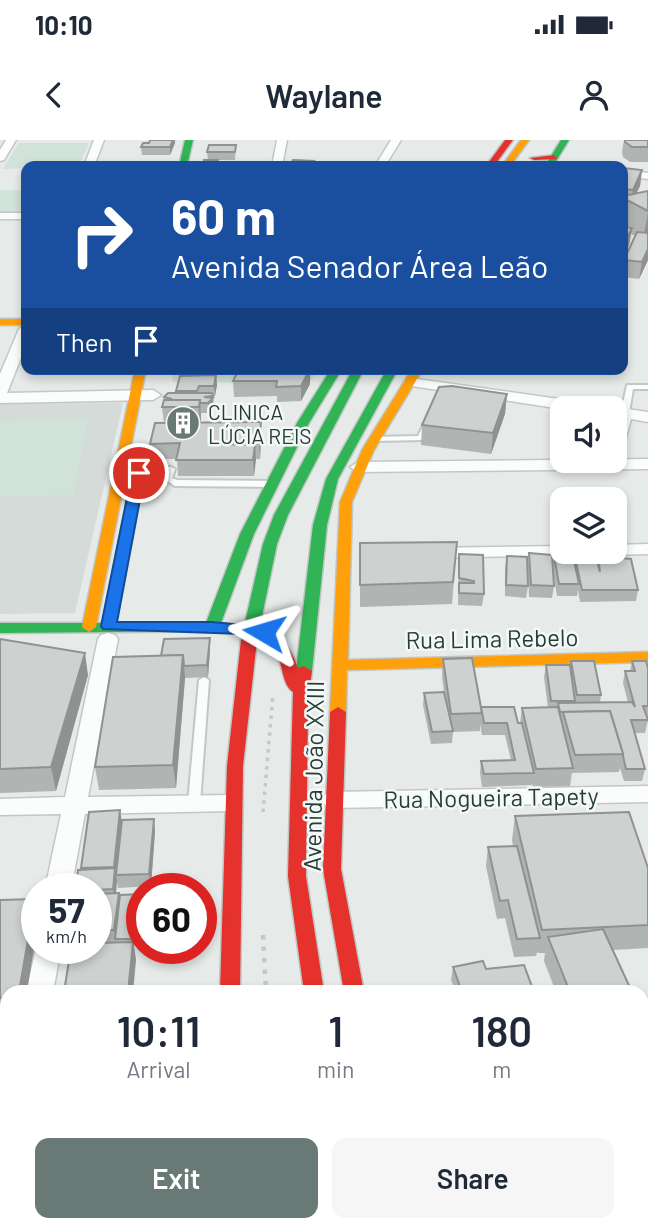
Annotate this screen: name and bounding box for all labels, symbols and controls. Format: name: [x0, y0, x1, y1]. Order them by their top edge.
text: 10:10: [35, 9, 93, 40]
icon: back: [35, 76, 73, 114]
text: Waylane: [265, 76, 383, 114]
icon: person: [575, 76, 613, 114]
text: 60 m: [171, 186, 276, 245]
icon: right: [56, 189, 147, 280]
text: Avenida Senador Área Leão: [171, 246, 548, 284]
icon: arrive: [127, 322, 165, 360]
text: Then: [56, 326, 113, 357]
map controls: [550, 396, 627, 564]
button: sound: [550, 396, 627, 473]
place label: CLINICA LÚCIA REIS: [208, 399, 312, 448]
building icon: CLINICA LÚCIA REIS: [164, 404, 202, 442]
pin: [109, 443, 169, 503]
icon: arrive: [120, 454, 158, 492]
button: layers: [550, 487, 627, 564]
position arrow: [227, 595, 301, 669]
street label: Rua Lima Rebelo: [405, 622, 579, 654]
street label: Avenida João XXIII: [297, 680, 329, 872]
street label: Rua Nogueira Tapety: [383, 781, 599, 813]
speed limit sign: 60: [126, 873, 217, 964]
text: 57: [48, 888, 85, 930]
text: km/h: [46, 925, 87, 947]
text: 10:11: [117, 1005, 200, 1055]
text: 1: [328, 1005, 343, 1055]
text: 180: [471, 1005, 532, 1055]
text: Arrival: [126, 1055, 191, 1083]
text: min: [317, 1055, 354, 1083]
text: m: [492, 1055, 511, 1083]
button: Exit: [35, 1138, 318, 1218]
button: Share: [332, 1138, 614, 1218]

